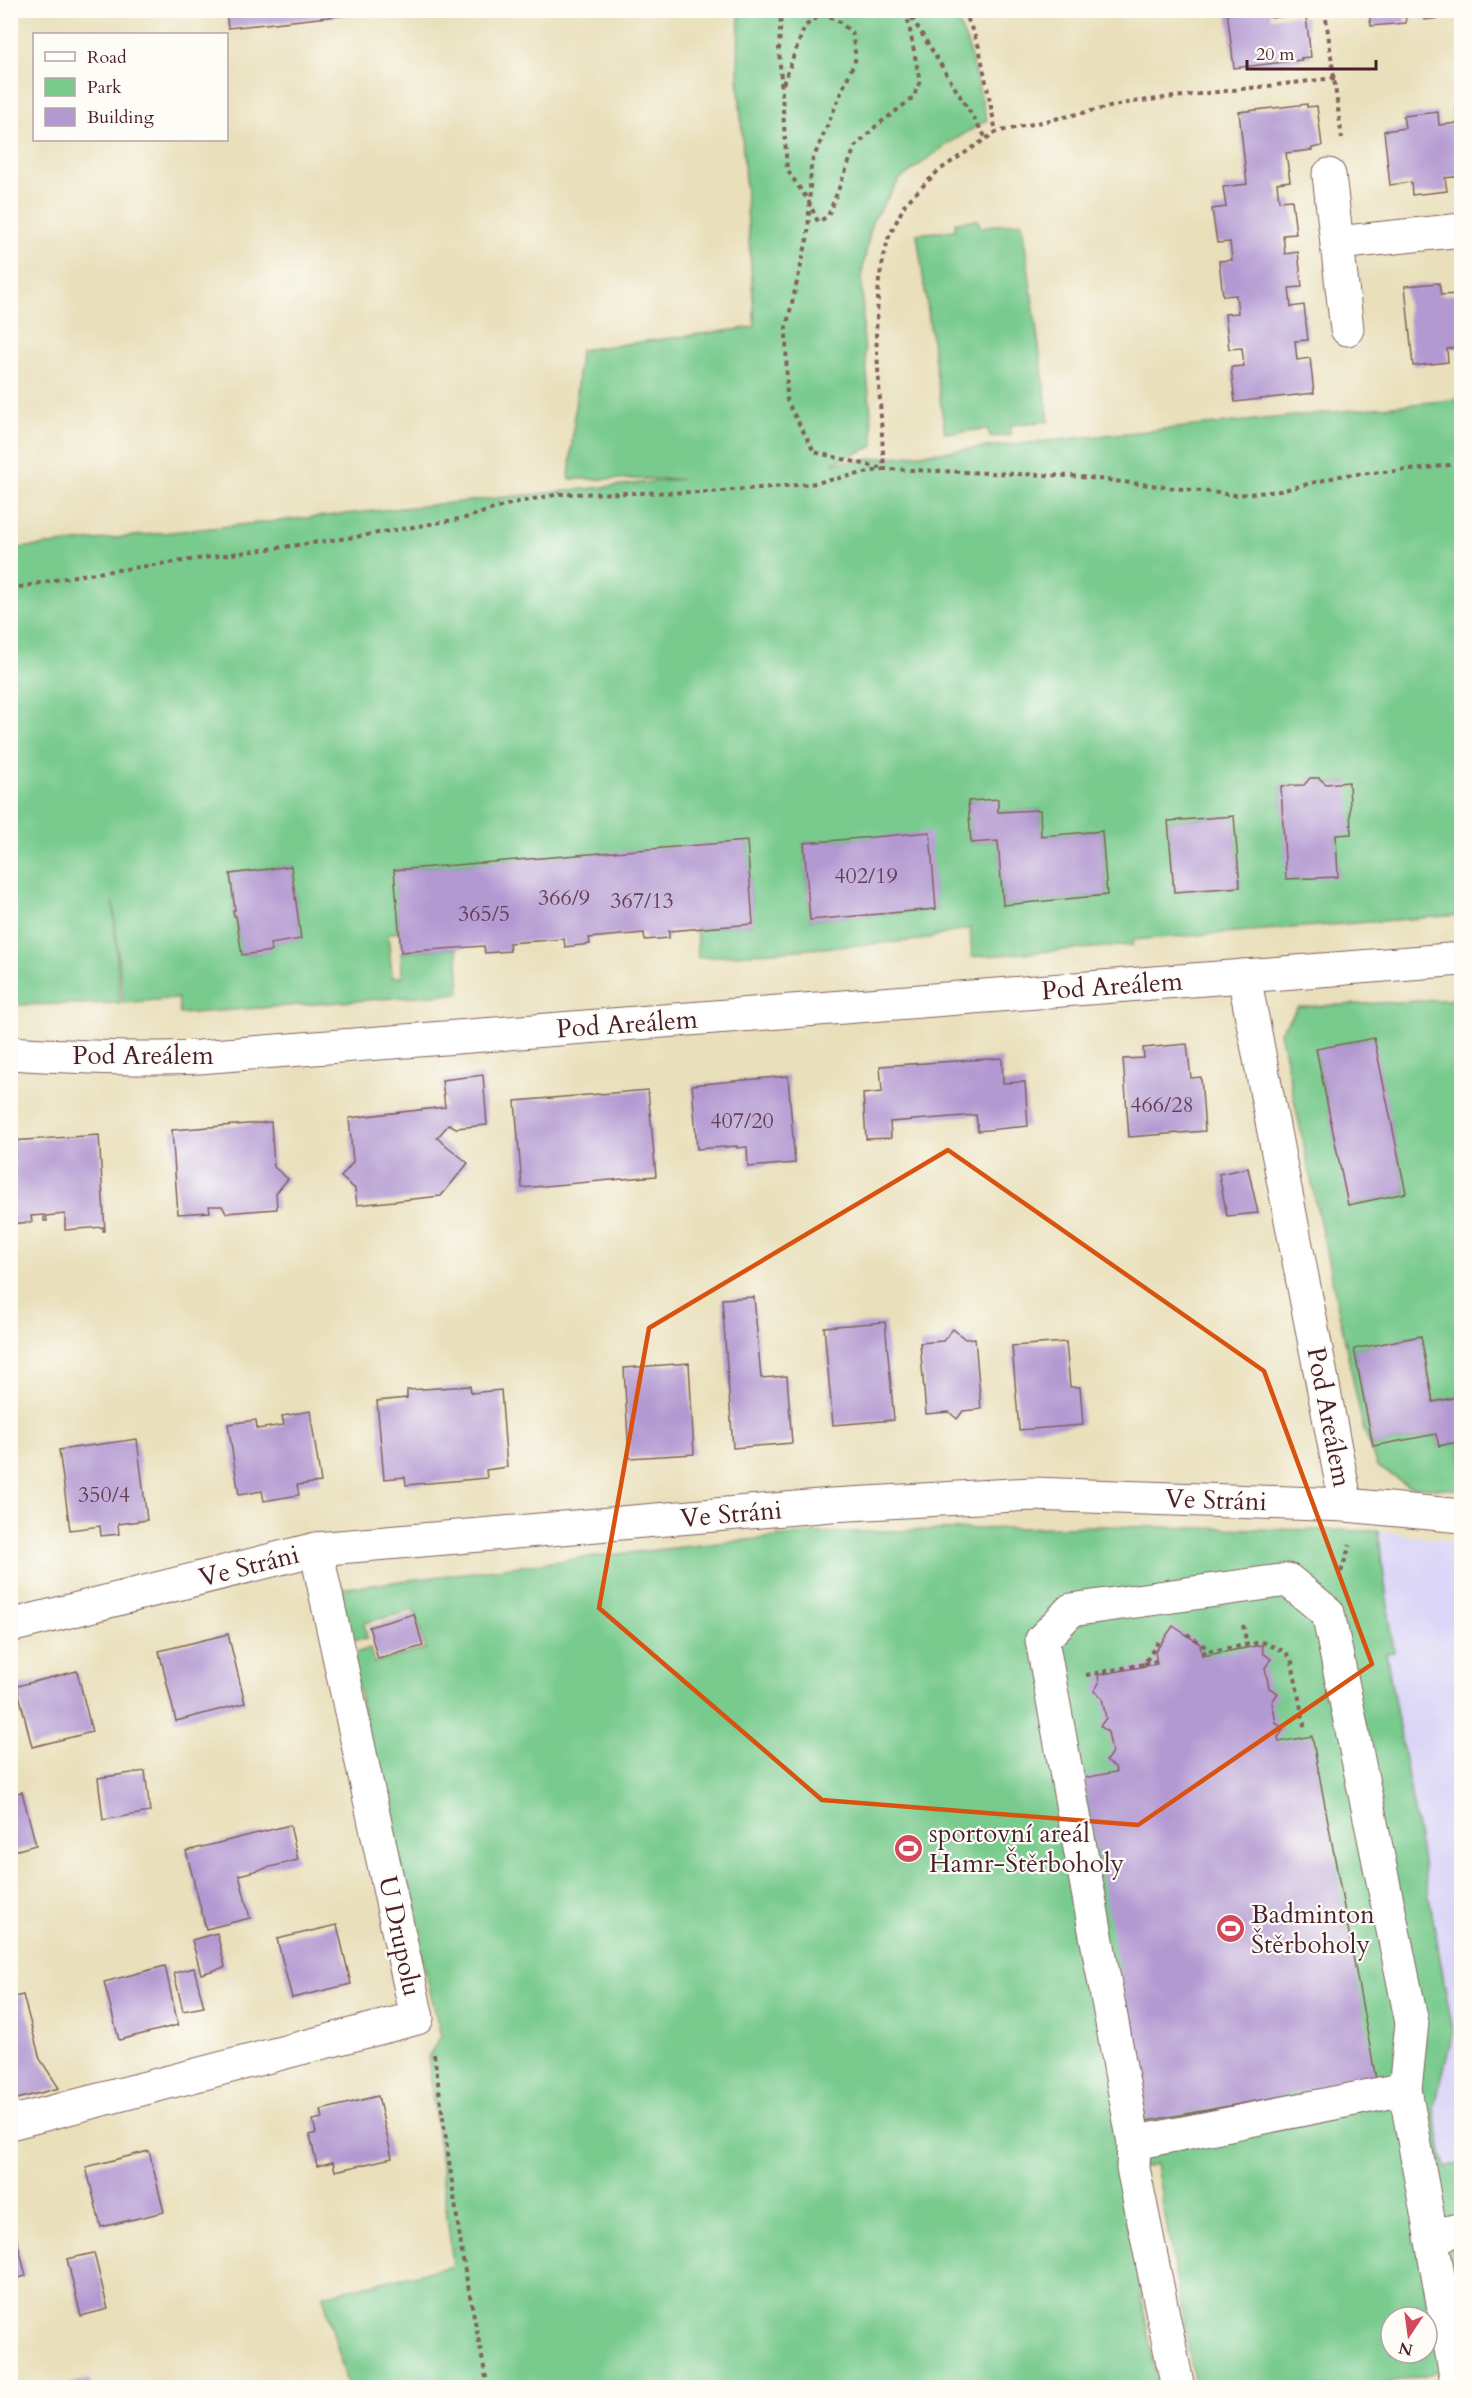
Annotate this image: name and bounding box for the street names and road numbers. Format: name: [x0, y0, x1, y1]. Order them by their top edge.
street label: Pod Areálem: [1040, 964, 1184, 1008]
street label: Pod Areálem: [555, 1002, 699, 1046]
street label: Pod Areálem: [72, 1038, 214, 1073]
street label: Pod Areálem: [1298, 1344, 1360, 1490]
street label: Ve Stráni: [1164, 1481, 1268, 1519]
street label: Ve Stráni: [679, 1492, 783, 1536]
street label: Ve Stráni: [195, 1537, 303, 1595]
street label: U Drupolu: [370, 1873, 430, 1999]

